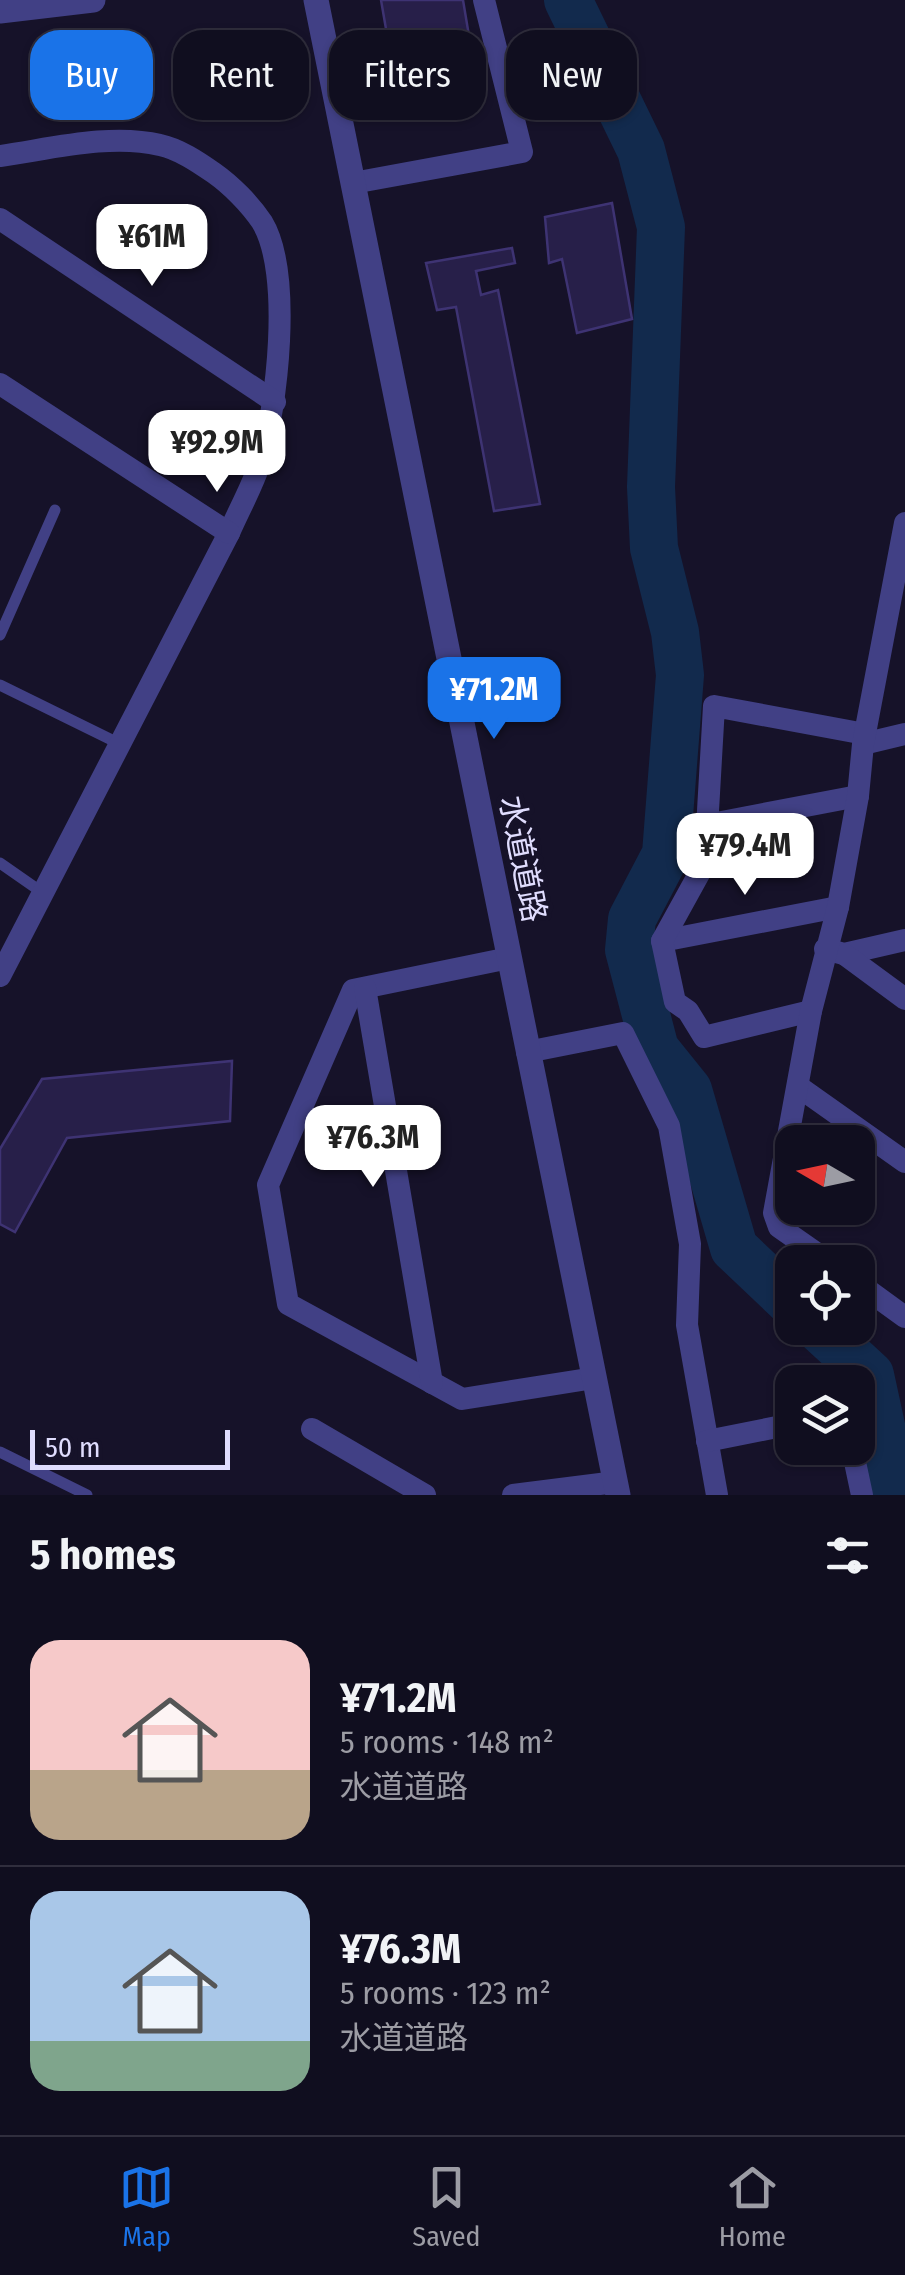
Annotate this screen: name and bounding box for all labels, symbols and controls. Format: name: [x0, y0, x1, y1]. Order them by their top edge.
chip: Buy: [30, 30, 153, 120]
chip: Rent: [173, 30, 309, 120]
chip: Filters: [329, 30, 486, 120]
chip: New: [506, 30, 637, 120]
pin: ¥61M: [93, 204, 211, 289]
text: ¥61M: [118, 217, 186, 255]
pin: ¥92.9M: [136, 410, 298, 495]
text: ¥92.9M: [170, 423, 264, 461]
pin: ¥71.2M: [413, 657, 575, 742]
text: ¥71.2M: [450, 670, 538, 708]
street label: 水道道路: [492, 793, 554, 925]
pin: ¥79.4M: [664, 813, 826, 898]
text: ¥79.4M: [699, 826, 791, 864]
pin: ¥76.3M: [292, 1105, 454, 1190]
text: ¥76.3M: [327, 1118, 419, 1156]
north arrow: [775, 1125, 875, 1225]
map controls: [775, 1125, 875, 1465]
button: locate: [775, 1245, 875, 1345]
button: layers: [775, 1365, 875, 1465]
scale bar: [30, 1425, 230, 1470]
text: 50 m: [45, 1431, 101, 1464]
icon: filters: [820, 1528, 875, 1583]
text: 5 homes: [30, 1530, 176, 1580]
text: ¥71.2M: [340, 1673, 456, 1723]
icon: home: [110, 1680, 230, 1800]
text: 5 rooms · 148 m²: [340, 1723, 554, 1761]
text: 水道道路: [340, 1768, 468, 1806]
text: ¥76.3M: [340, 1924, 461, 1974]
icon: home: [110, 1931, 230, 2051]
text: 5 rooms · 123 m²: [340, 1974, 551, 2012]
text: 水道道路: [340, 2019, 468, 2057]
tab: Map: [119, 2160, 174, 2253]
tab: Saved: [412, 2160, 481, 2253]
tab: Home: [719, 2160, 786, 2253]

